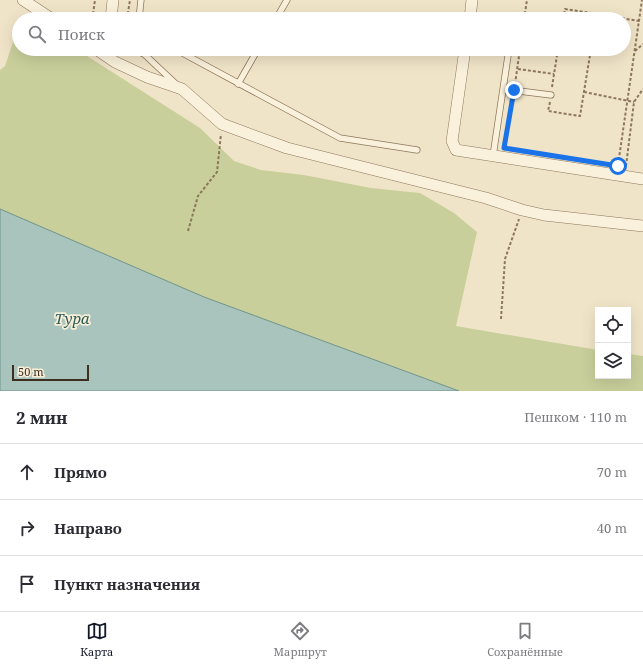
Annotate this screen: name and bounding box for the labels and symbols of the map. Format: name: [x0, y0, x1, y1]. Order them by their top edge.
route end: [505, 81, 523, 99]
route start: [609, 157, 627, 175]
water label: Тура: [54, 308, 90, 328]
scale bar: [12, 363, 89, 382]

